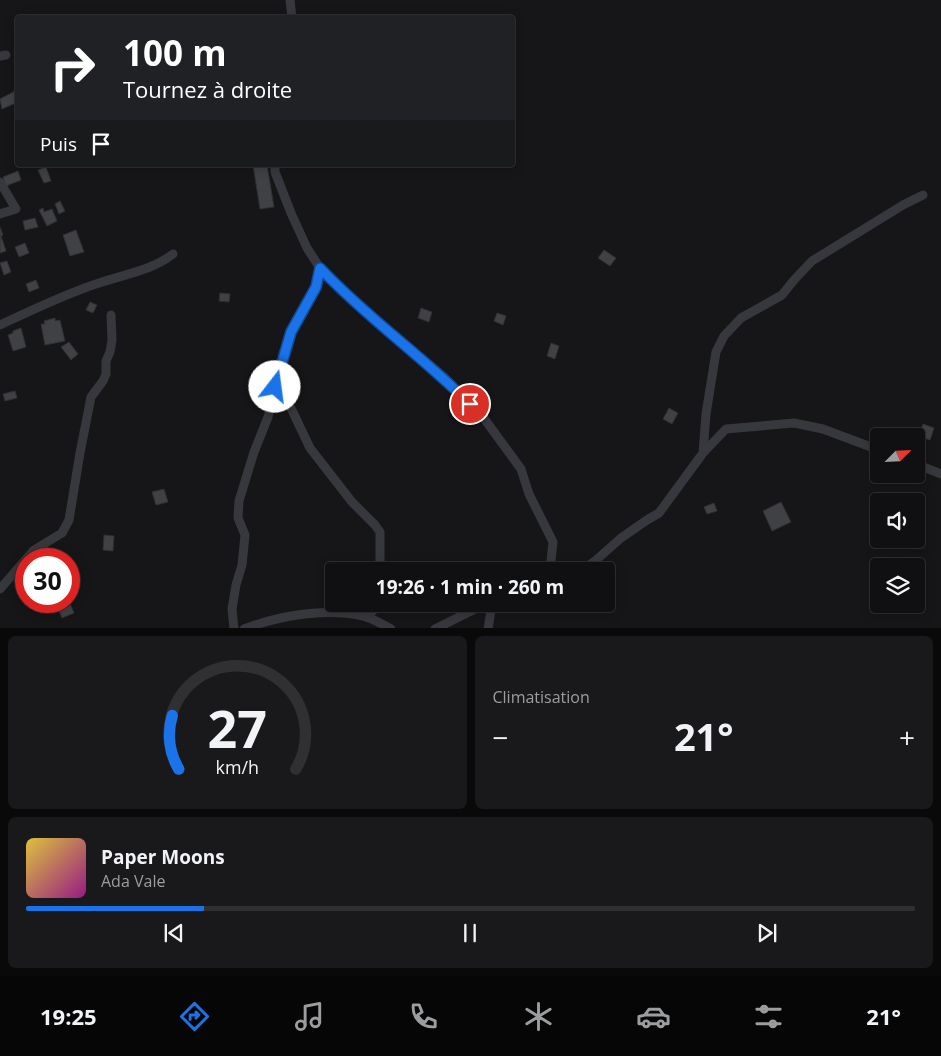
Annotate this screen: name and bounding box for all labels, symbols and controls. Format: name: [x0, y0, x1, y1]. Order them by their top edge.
text: 100 m: [123, 29, 227, 76]
icon: right: [40, 35, 105, 100]
text: Tournez à droite: [123, 74, 292, 104]
icon: arrive: [87, 130, 115, 158]
text: Puis: [40, 131, 77, 157]
position arrow: [248, 360, 300, 412]
pin: [449, 383, 491, 425]
icon: arrive: [456, 390, 484, 418]
north arrow: [870, 428, 925, 482]
map controls: [870, 428, 925, 613]
button: sound: [870, 493, 925, 548]
speed limit sign: 30: [15, 548, 80, 613]
button: layers: [870, 558, 925, 613]
text: 19:26 · 1 min · 260 m: [376, 574, 564, 600]
text: Climatisation: [493, 686, 590, 708]
text: 27: [208, 692, 267, 763]
text: 21°: [674, 710, 734, 762]
text: −: [493, 718, 509, 756]
text: +: [899, 718, 915, 756]
text: km/h: [216, 755, 259, 779]
text: Paper Moons: [101, 844, 225, 870]
text: Ada Vale: [101, 870, 165, 892]
icon: previous: [160, 919, 188, 947]
icon: pause: [456, 919, 484, 947]
icon: next: [753, 919, 781, 947]
icon: directions: [177, 999, 212, 1034]
icon: music: [292, 999, 327, 1034]
icon: phone: [406, 999, 441, 1034]
icon: climate: [521, 999, 556, 1034]
icon: car: [636, 999, 671, 1034]
icon: filters: [751, 999, 786, 1034]
text: 19:25: [40, 1001, 97, 1031]
text: 21°: [866, 1001, 901, 1031]

